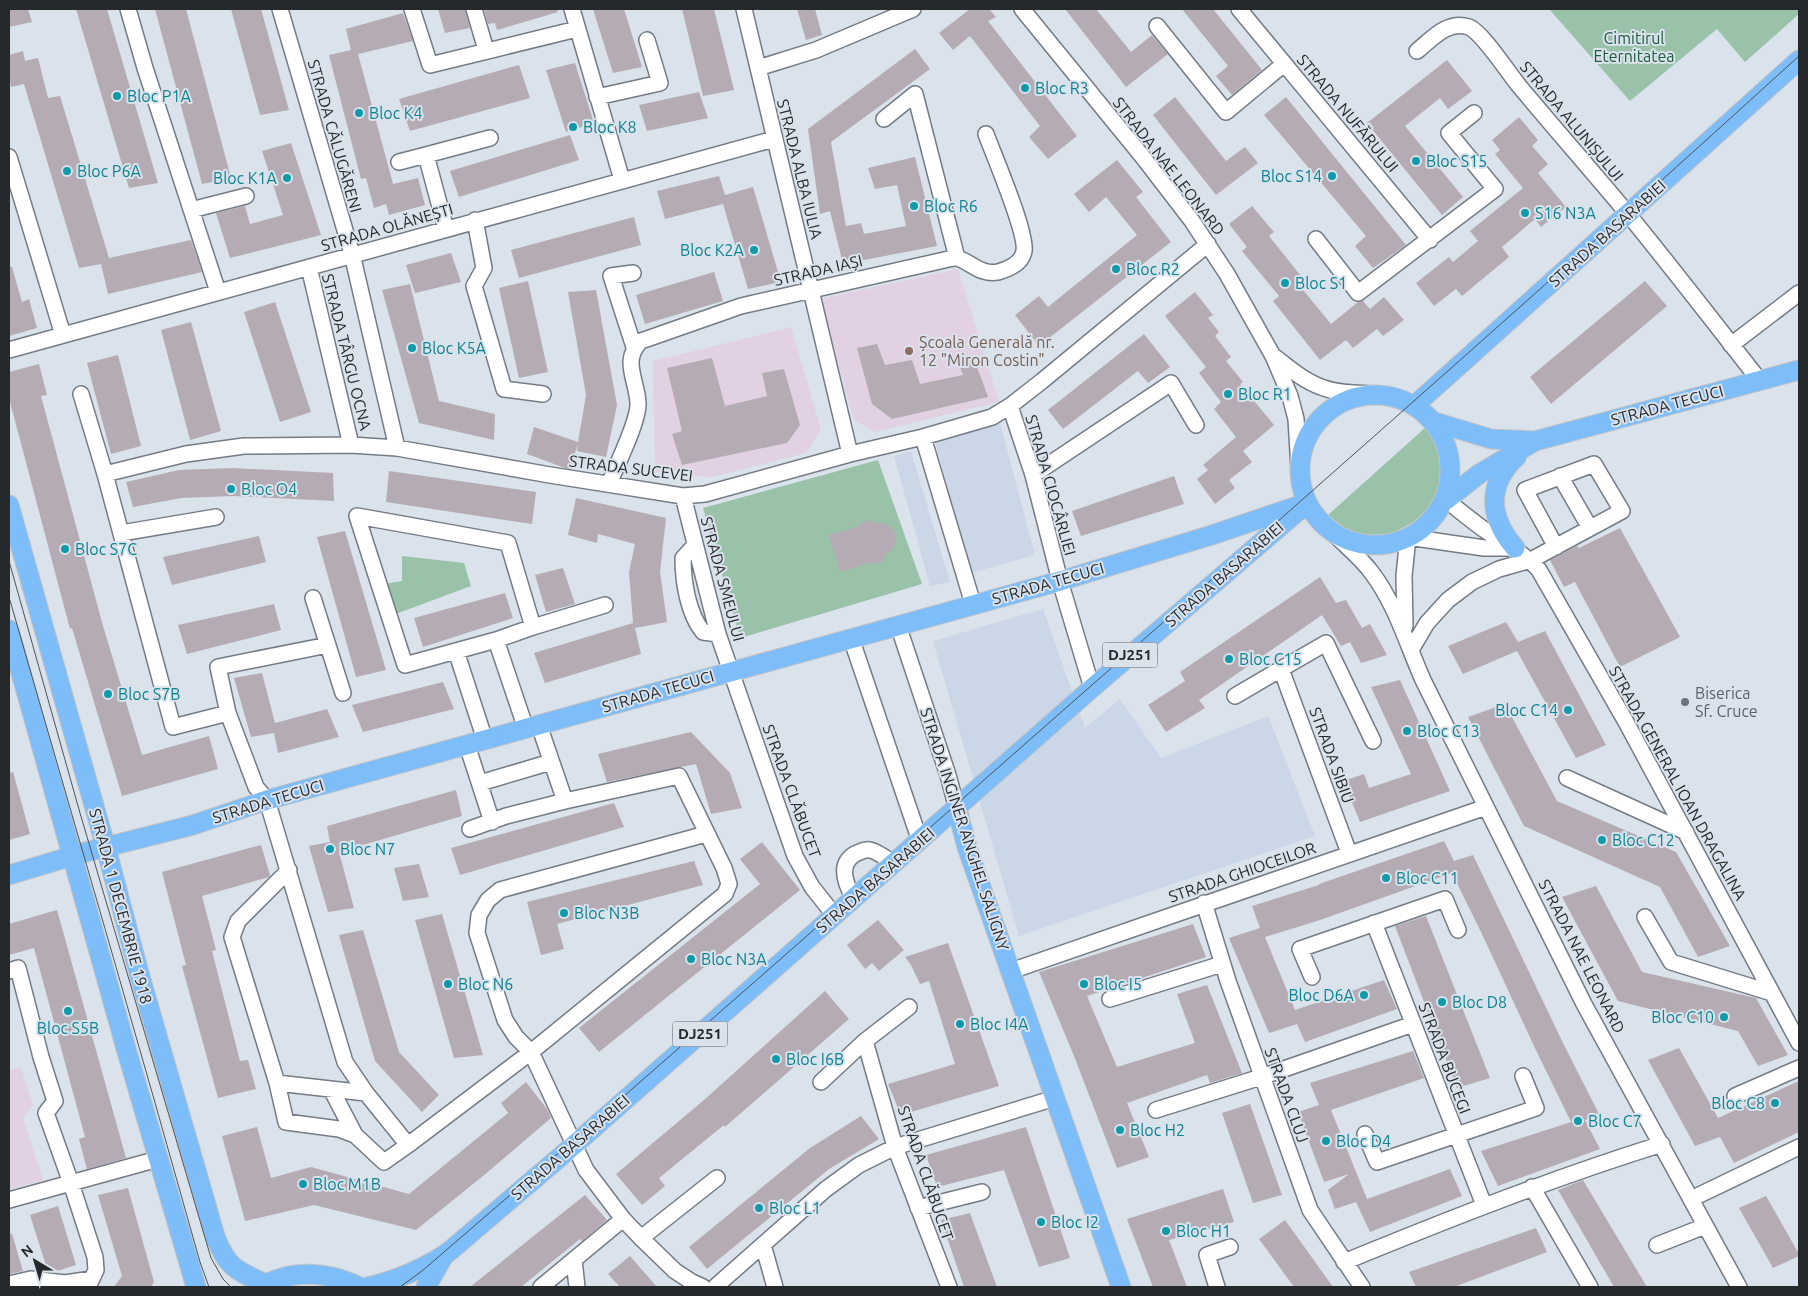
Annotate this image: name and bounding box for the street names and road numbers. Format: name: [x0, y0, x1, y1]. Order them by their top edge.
street label: STRADA NUFĂRULUI: [1294, 50, 1403, 175]
street label: STRADA CĂLUGĂRENI: [305, 57, 366, 215]
street label: STRADA ALUNIȘULUI: [1517, 58, 1627, 184]
street label: STRADA NAE LEONARD: [1110, 93, 1228, 239]
street label: STRADA ALBA IULIA: [774, 97, 826, 241]
street label: STRADA BASARABIEI: [1545, 176, 1669, 290]
street label: STRADA OLĂNEȘTI: [319, 199, 455, 254]
street label: STRADA IAȘI: [772, 251, 864, 289]
street label: STRADA TÂRGU OCNA: [319, 272, 376, 433]
street label: STRADA TECUCI: [1609, 381, 1725, 429]
street label: STRADA CIOCÂRLIEI: [1022, 412, 1081, 557]
street label: STRADA SUCEVEI: [568, 451, 694, 485]
street label: STRADA SMEULUI: [698, 515, 748, 643]
street label: STRADA BASARABIEI: [1161, 518, 1287, 630]
street label: STRADA TECUCI: [990, 558, 1106, 608]
road number: DJ251: [1102, 642, 1158, 668]
street label: STRADA GENERAL IOAN DRAGALINA: [1606, 663, 1750, 904]
street label: STRADA TECUCI: [600, 666, 716, 716]
street label: STRADA SIBIU: [1306, 704, 1358, 806]
street label: STRADA INGINER ANGHEL SALIGNY: [917, 705, 1013, 953]
street label: STRADA CLĂBUCET: [759, 721, 826, 860]
street label: STRADA TECUCI: [210, 775, 326, 827]
street label: STRADA 1 DECEMBRIE 1918: [86, 806, 156, 1006]
street label: STRADA BASARABIEI: [812, 824, 938, 936]
street label: STRADA GHIOCEILOR: [1166, 838, 1318, 906]
street label: STRADA NAE LEONARD: [1535, 876, 1629, 1036]
street label: STRADA BUCEGI: [1416, 1000, 1474, 1116]
road number: DJ251: [672, 1022, 728, 1046]
street label: STRADA CLUJ: [1261, 1045, 1313, 1145]
street label: STRADA BASARABIEI: [507, 1091, 633, 1203]
street label: STRADA CLĂBUCET: [895, 1103, 958, 1243]

